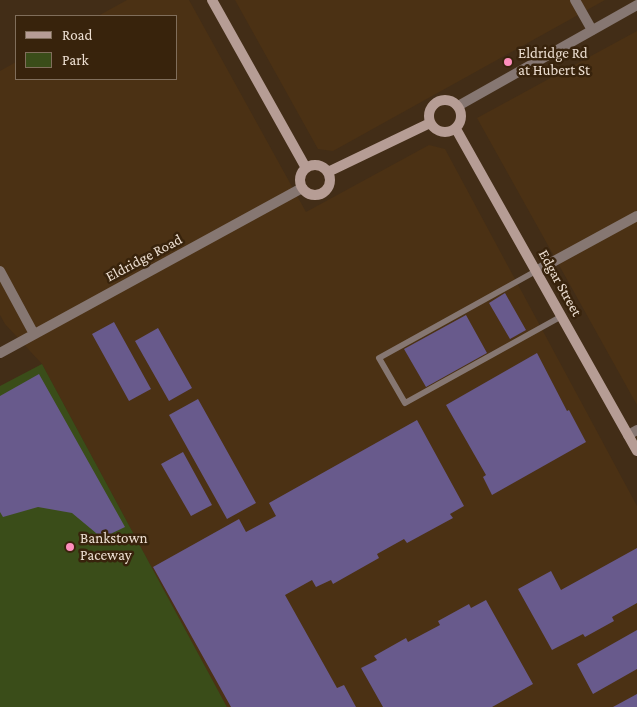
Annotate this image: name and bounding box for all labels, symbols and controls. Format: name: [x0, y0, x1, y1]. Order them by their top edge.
legend: [15, 15, 178, 80]
text: Road: [62, 27, 92, 43]
place label: Eldridge Rd at Hubert St: [518, 44, 590, 79]
text: Park: [62, 52, 89, 68]
marker: Eldridge Rd at Hubert St: [502, 56, 514, 68]
street label: Eldridge Road: [103, 230, 185, 286]
street label: Edgar Street: [534, 247, 586, 319]
place label: Bankstown Paceway: [80, 529, 148, 564]
marker: Bankstown Paceway: [64, 541, 76, 553]

